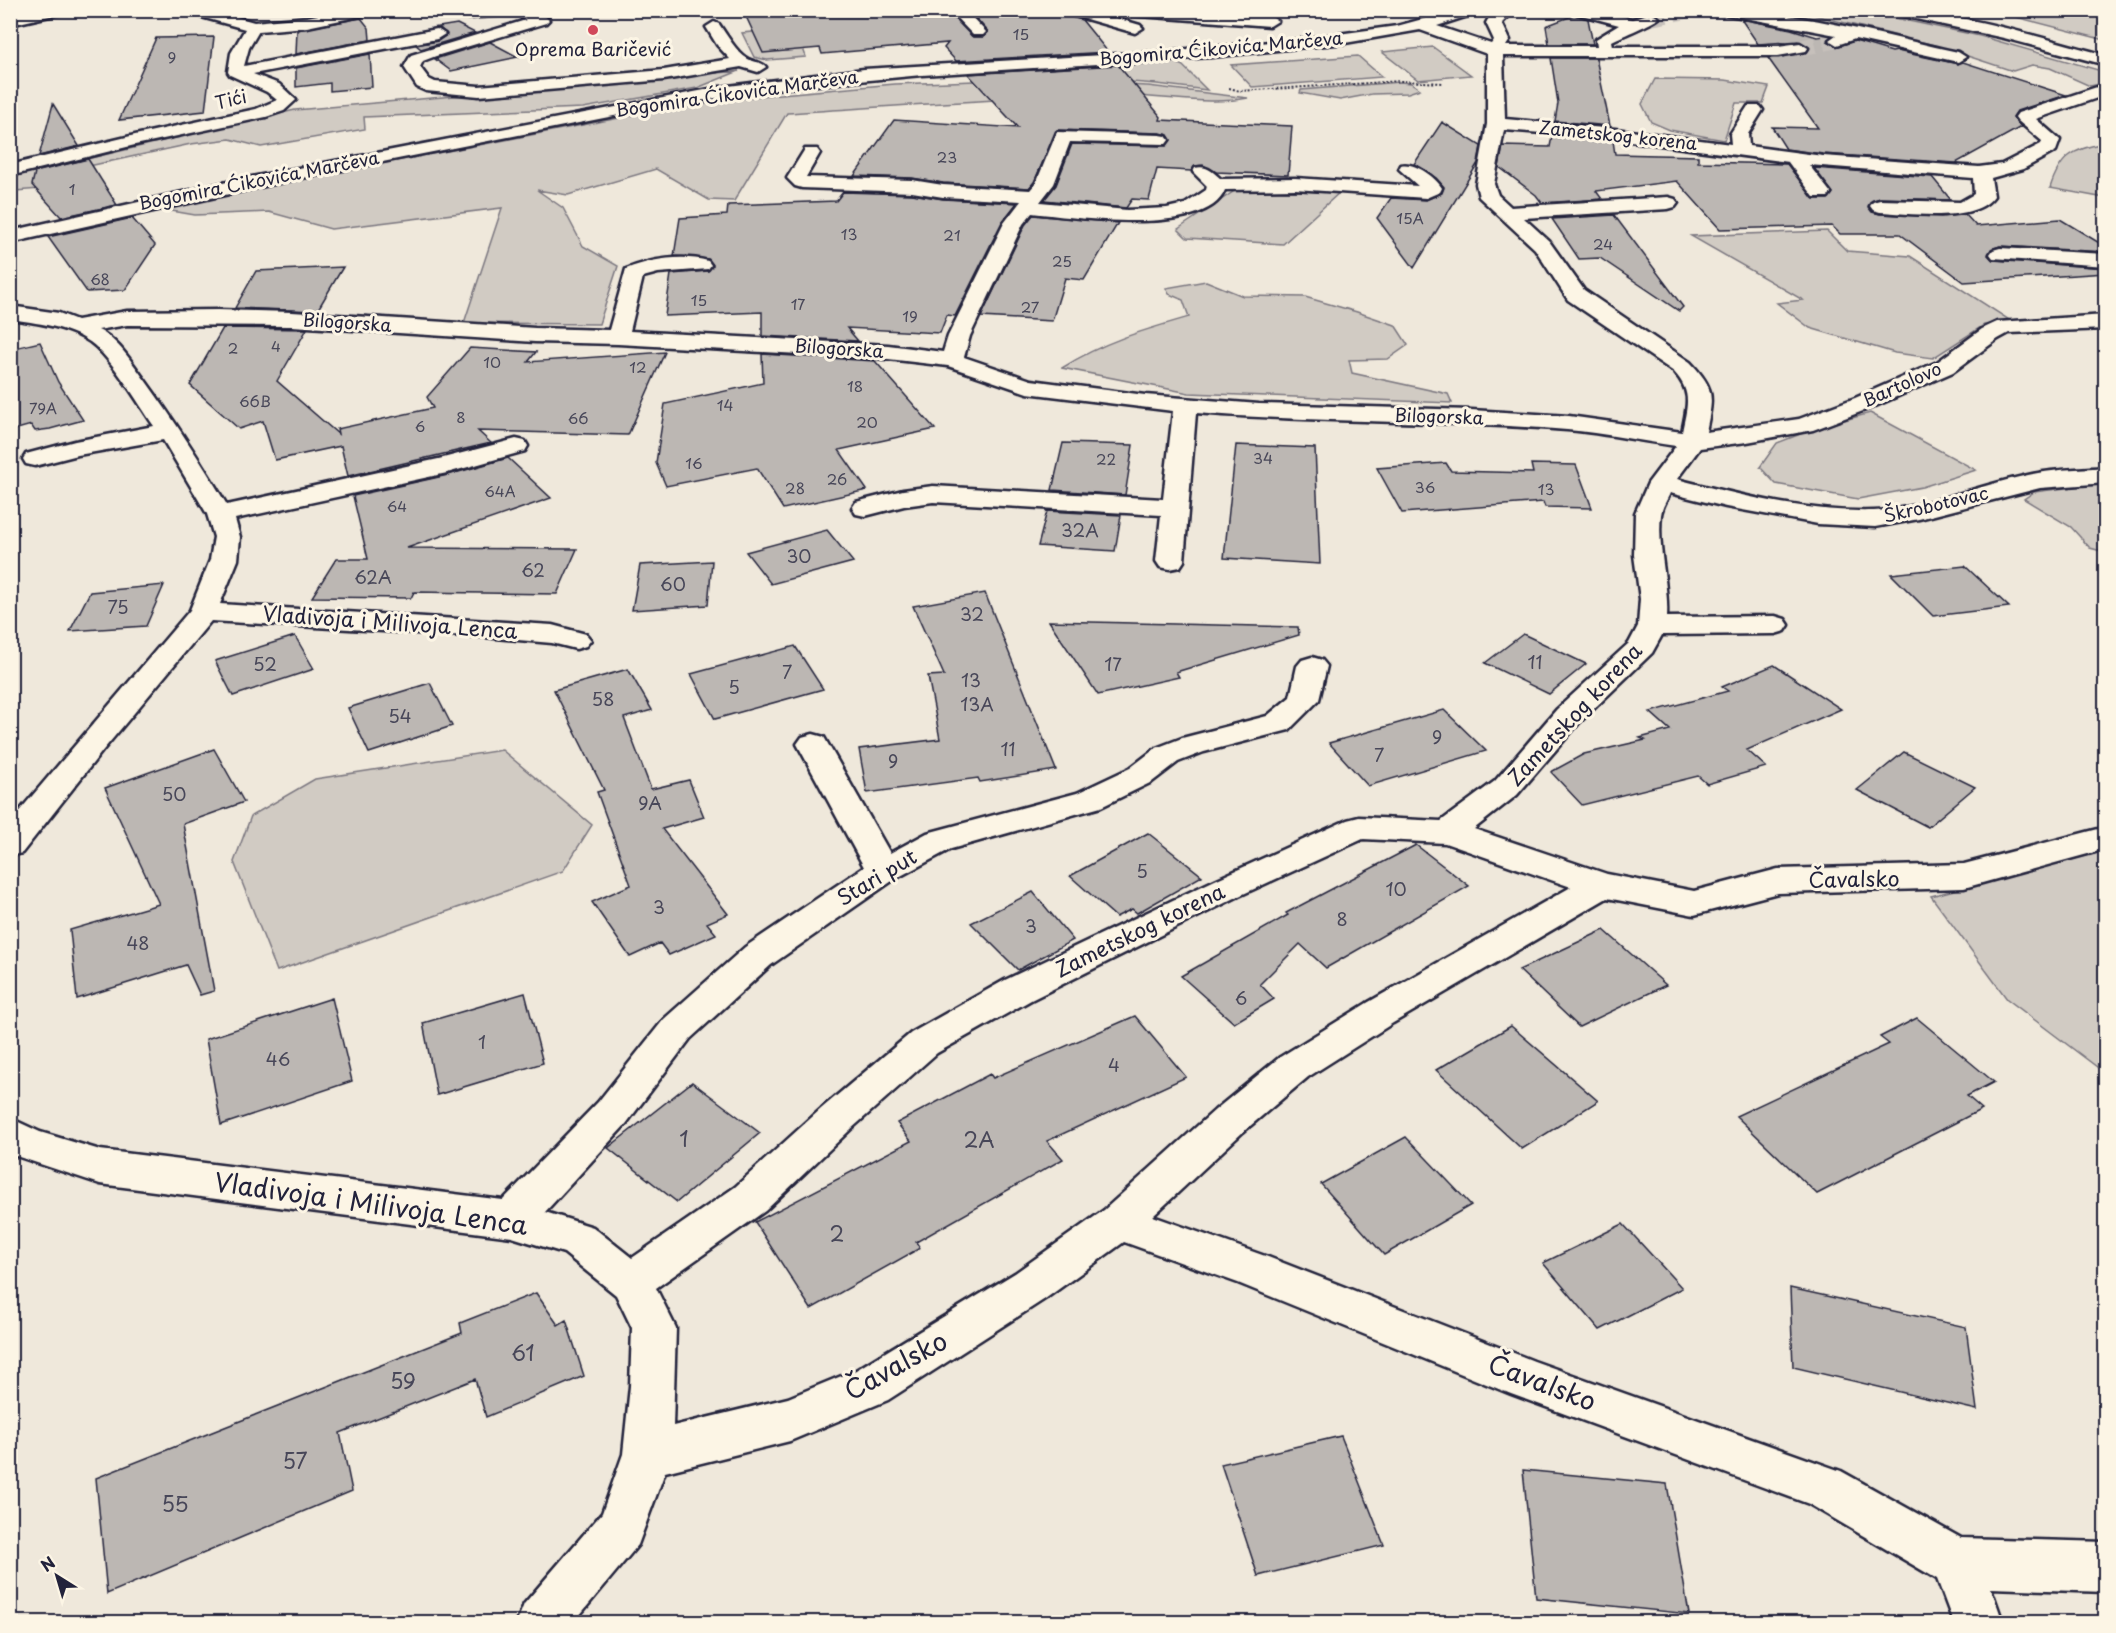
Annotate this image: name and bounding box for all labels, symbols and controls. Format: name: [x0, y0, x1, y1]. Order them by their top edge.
house number: 15: [1013, 22, 1029, 45]
marker: Oprema Baričević: [586, 23, 600, 37]
street label: Bogomira Ćikovića Marčeva: [1098, 23, 1344, 72]
place label: Oprema Baričević: [515, 35, 671, 62]
house number: 9: [168, 45, 176, 68]
street label: Bogomira Ćikovića Marčeva: [614, 62, 860, 123]
street label: Tići: [212, 82, 249, 115]
street label: Zametskog korena: [1538, 113, 1699, 156]
street label: Bogomira Ćikovića Marčeva: [136, 143, 381, 216]
house number: 23: [937, 145, 957, 168]
house number: 1: [69, 177, 75, 200]
house number: 15A: [1396, 206, 1424, 229]
house number: 13: [841, 222, 857, 245]
house number: 21: [943, 223, 961, 246]
house number: 24: [1593, 232, 1613, 255]
house number: 25: [1052, 249, 1072, 272]
house number: 68: [90, 267, 110, 290]
house number: 15: [691, 288, 707, 311]
house number: 17: [791, 292, 805, 315]
house number: 27: [1021, 295, 1040, 318]
house number: 19: [902, 304, 918, 327]
street label: Bilogorska: [302, 305, 393, 338]
street label: Bilogorska: [794, 331, 885, 364]
house number: 4: [271, 334, 281, 357]
house number: 2: [228, 336, 238, 359]
house number: 10: [483, 350, 501, 373]
street label: Bartolovo: [1857, 354, 1945, 413]
house number: 12: [629, 355, 647, 378]
house number: 18: [847, 374, 863, 397]
house number: 66B: [239, 389, 271, 412]
house number: 14: [717, 393, 733, 416]
house number: 79A: [29, 396, 57, 419]
street label: Bilogorska: [1394, 400, 1485, 431]
house number: 8: [456, 405, 466, 428]
house number: 66: [568, 406, 588, 429]
house number: 20: [856, 410, 878, 433]
house number: 6: [415, 414, 425, 437]
house number: 34: [1253, 446, 1273, 469]
house number: 22: [1096, 447, 1116, 470]
house number: 16: [685, 451, 703, 474]
house number: 26: [827, 467, 847, 490]
house number: 36: [1415, 475, 1435, 498]
house number: 28: [785, 476, 805, 499]
house number: 13: [1538, 477, 1554, 500]
street label: Škrobotovac: [1881, 478, 1991, 529]
house number: 64A: [484, 479, 516, 502]
house number: 64: [387, 494, 407, 517]
house number: 32A: [1061, 516, 1099, 543]
house number: 30: [786, 542, 812, 569]
house number: 62: [521, 556, 545, 583]
house number: 62A: [354, 563, 392, 590]
house number: 60: [660, 570, 686, 597]
house number: 75: [108, 593, 129, 620]
street label: Vladivoja i Milivoja Lenca: [262, 596, 519, 646]
house number: 32: [960, 600, 984, 627]
street label: Zametskog korena: [1499, 635, 1648, 792]
house number: 11: [1527, 648, 1543, 675]
house number: 52: [253, 650, 277, 677]
house number: 17: [1104, 650, 1122, 677]
house number: 7: [782, 658, 792, 685]
house number: 13: [961, 666, 981, 693]
house number: 5: [728, 673, 740, 700]
house number: 58: [592, 685, 614, 712]
house number: 13A: [960, 690, 994, 717]
house number: 54: [388, 702, 412, 729]
house number: 9: [1432, 723, 1442, 750]
house number: 11: [1000, 735, 1016, 762]
house number: 7: [1374, 741, 1384, 768]
house number: 9: [888, 747, 898, 774]
house number: 50: [162, 780, 186, 807]
house number: 9A: [638, 789, 662, 816]
street label: Stari put: [830, 840, 922, 913]
house number: 5: [1136, 857, 1148, 884]
street label: Čavalsko: [1808, 861, 1900, 895]
street label: Zametskog korena: [1049, 874, 1229, 984]
house number: 10: [1385, 875, 1407, 902]
house number: 3: [653, 893, 665, 920]
house number: 8: [1336, 905, 1348, 932]
house number: 3: [1025, 912, 1037, 939]
house number: 48: [126, 929, 150, 956]
house number: 6: [1235, 984, 1247, 1011]
house number: 1: [478, 1028, 486, 1055]
house number: 46: [266, 1045, 290, 1072]
house number: 4: [1108, 1051, 1120, 1078]
house number: 1: [679, 1122, 689, 1154]
house number: 2A: [964, 1123, 994, 1155]
street label: Vladivoja i Milivoja Lenca: [212, 1161, 531, 1244]
house number: 2: [830, 1217, 844, 1249]
street label: Čavalsko: [836, 1320, 954, 1409]
house number: 61: [511, 1336, 535, 1368]
street label: Čavalsko: [1483, 1343, 1602, 1420]
house number: 59: [390, 1364, 416, 1396]
house number: 57: [282, 1444, 308, 1476]
house number: 55: [161, 1487, 189, 1519]
north arrow: [27, 1546, 87, 1606]
text: N: [35, 1550, 60, 1577]

